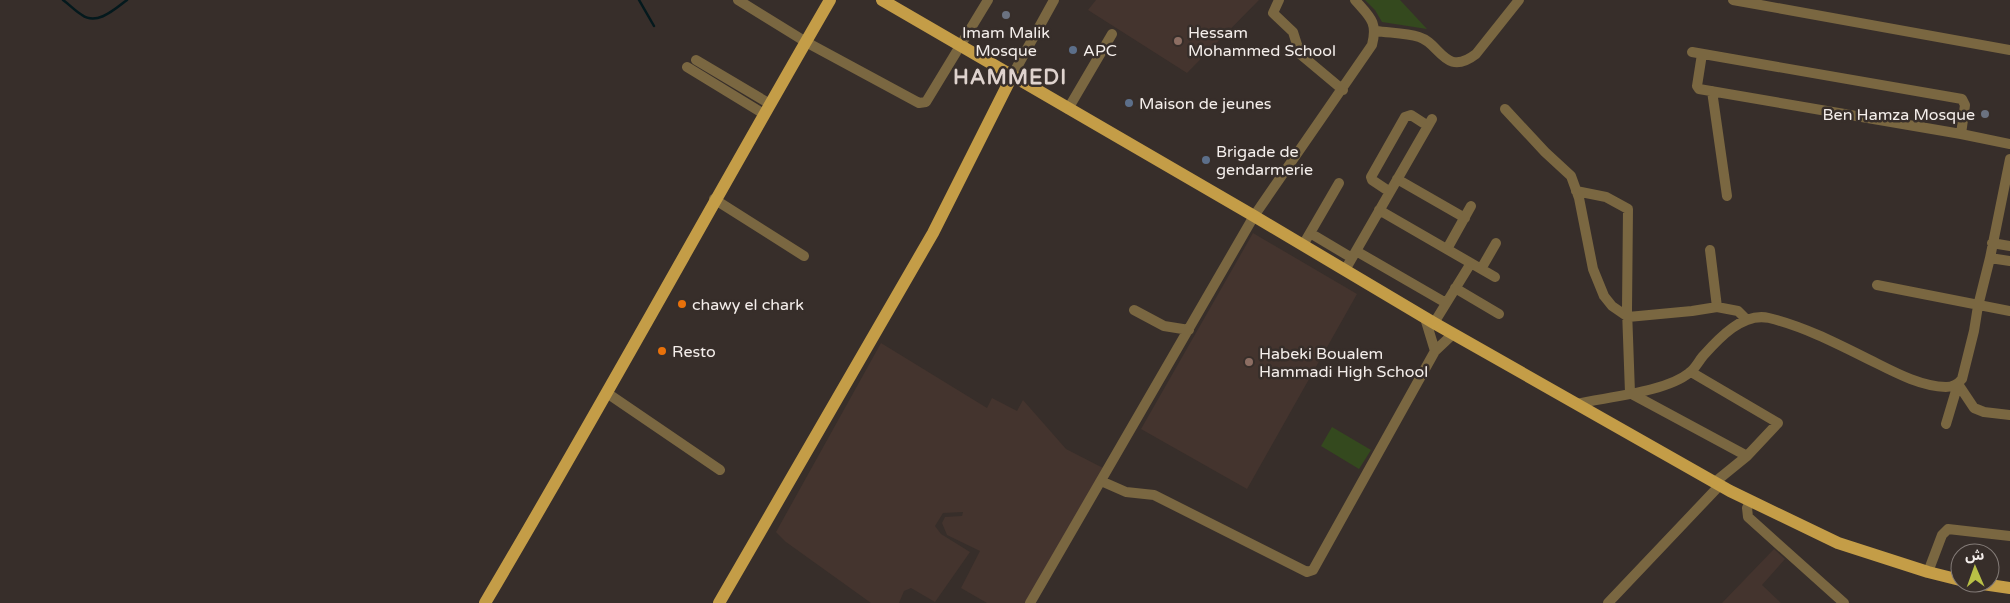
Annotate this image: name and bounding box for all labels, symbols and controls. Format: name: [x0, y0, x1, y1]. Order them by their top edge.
marker: Imam Malik Mosque: [1000, 9, 1012, 21]
place label: Imam Malik Mosque: [962, 23, 1050, 61]
place label: Hessam Mohammed School: [1188, 23, 1336, 61]
marker: Hessam Mohammed School: [1172, 35, 1184, 47]
place label: APC: [1083, 41, 1117, 61]
marker: APC: [1067, 44, 1079, 56]
district label: HAMMEDI: [953, 65, 1067, 90]
place label: Maison de jeunes: [1139, 94, 1271, 114]
marker: Maison de jeunes: [1123, 97, 1135, 109]
place label: Ben Hamza Mosque: [1823, 105, 1975, 125]
marker: Ben Hamza Mosque: [1979, 108, 1991, 120]
place label: Brigade de gendarmerie: [1216, 142, 1313, 180]
marker: Brigade de gendarmerie: [1200, 154, 1212, 166]
place label: chawy el chark: [692, 295, 804, 315]
marker: chawy el chark: [676, 298, 688, 310]
place label: Resto: [672, 342, 716, 362]
place label: Habeki Boualem Hammadi High School: [1259, 344, 1428, 382]
marker: Resto: [656, 345, 668, 357]
marker: Habeki Boualem Hammadi High School: [1243, 356, 1255, 368]
north arrow: [1950, 543, 2000, 593]
text: ش: [1965, 547, 1984, 564]

